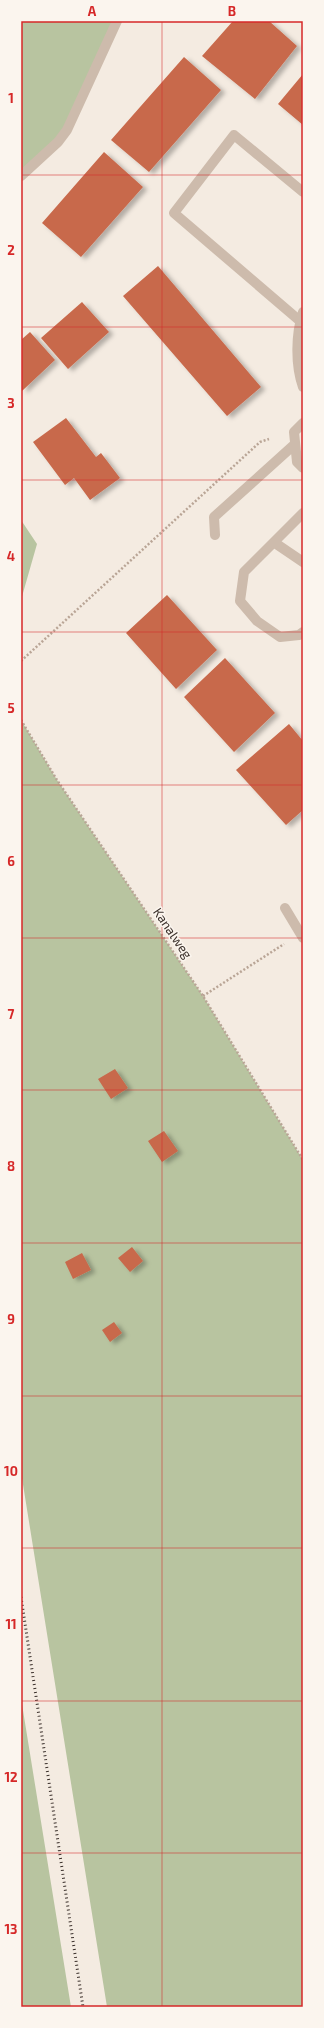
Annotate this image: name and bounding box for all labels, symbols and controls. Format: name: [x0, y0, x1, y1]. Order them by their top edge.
text: A: [88, 3, 97, 19]
text: B: [228, 3, 236, 19]
text: 1: [8, 90, 14, 106]
text: 2: [7, 242, 15, 258]
text: 3: [7, 395, 15, 411]
text: 4: [7, 548, 15, 564]
text: 5: [7, 700, 15, 716]
text: 6: [7, 853, 15, 869]
street label: Kanalweg: [150, 904, 196, 962]
text: 7: [8, 1006, 15, 1022]
text: 8: [7, 1158, 15, 1174]
text: 9: [7, 1311, 15, 1327]
text: 10: [4, 1463, 18, 1479]
text: 11: [5, 1616, 17, 1632]
text: 12: [4, 1769, 18, 1785]
text: 13: [5, 1921, 18, 1937]

